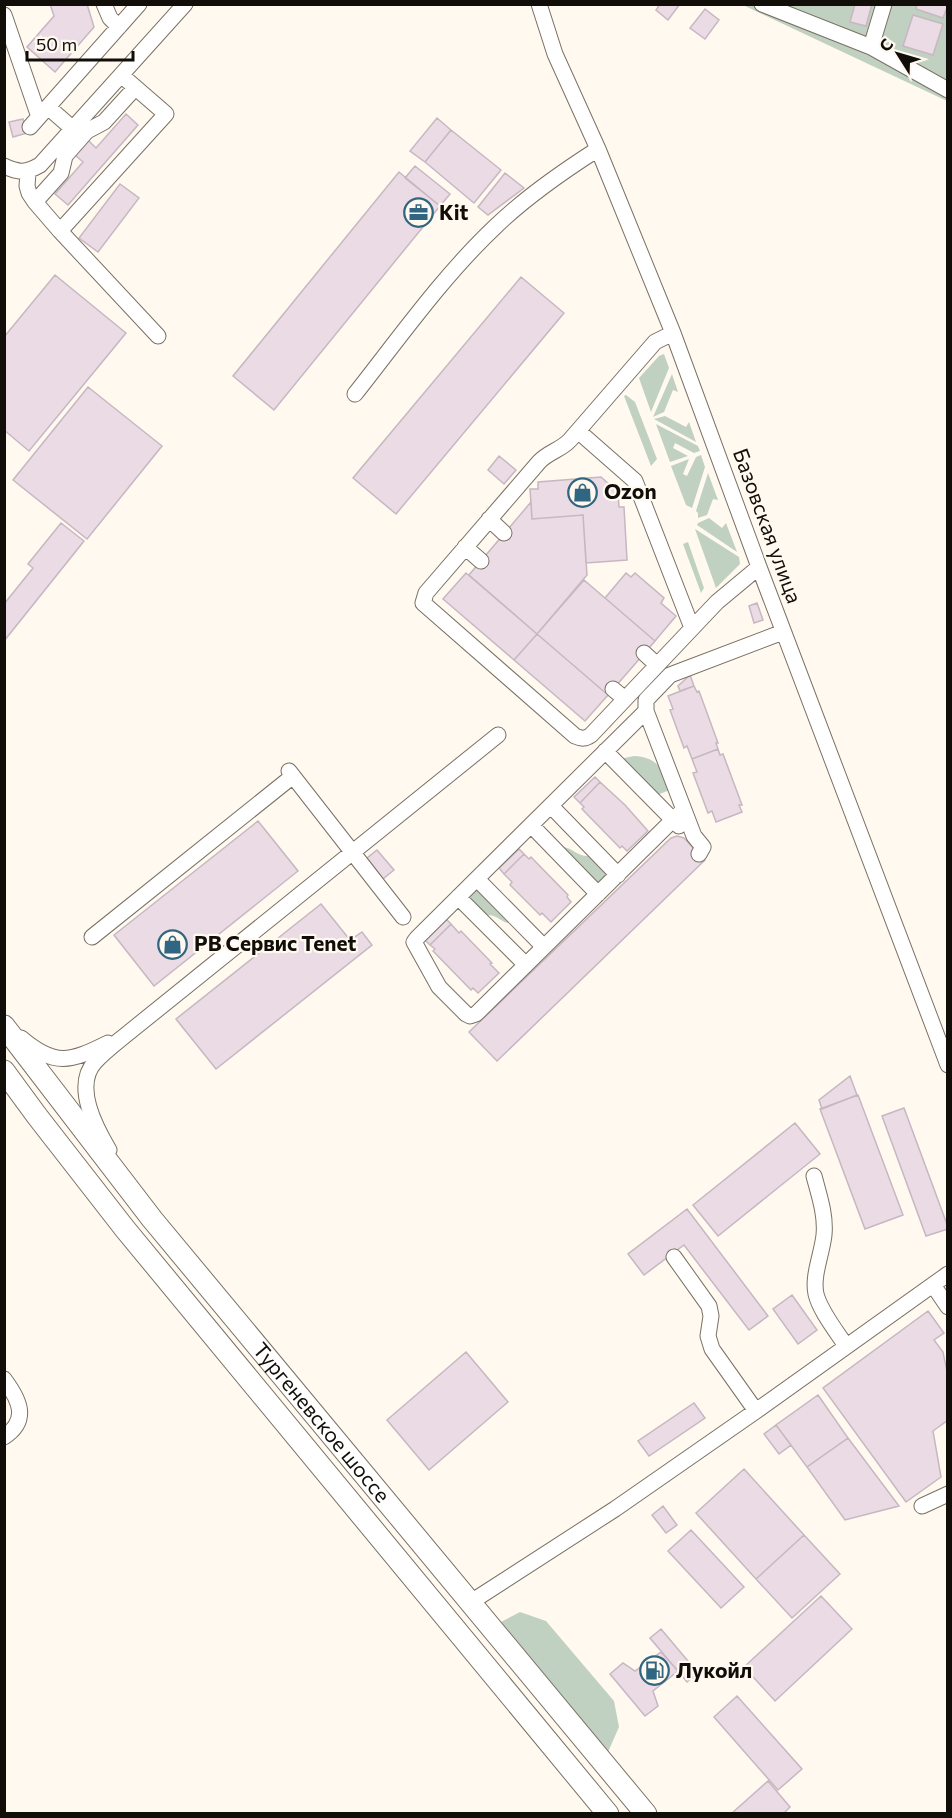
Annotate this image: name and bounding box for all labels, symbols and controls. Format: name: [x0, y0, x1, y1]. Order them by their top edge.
scale bar: [27, 24, 134, 62]
north arrow: [868, 24, 928, 84]
text: 50 m: [36, 33, 77, 55]
text: С: [875, 35, 897, 55]
office icon: Kit: [402, 197, 434, 229]
place label: Kit: [439, 199, 469, 224]
street label: Базовская улица: [729, 445, 808, 606]
shop icon: Ozon: [567, 476, 599, 508]
place label: Ozon: [604, 478, 657, 503]
shop icon: PB Сервис Tenet: [157, 928, 189, 960]
place label: PB Сервис Tenet: [194, 930, 356, 955]
street label: Тургеневское шоссе: [249, 1337, 396, 1507]
fuel station icon: Лукойл: [639, 1655, 671, 1687]
place label: Лукойл: [676, 1657, 752, 1682]

